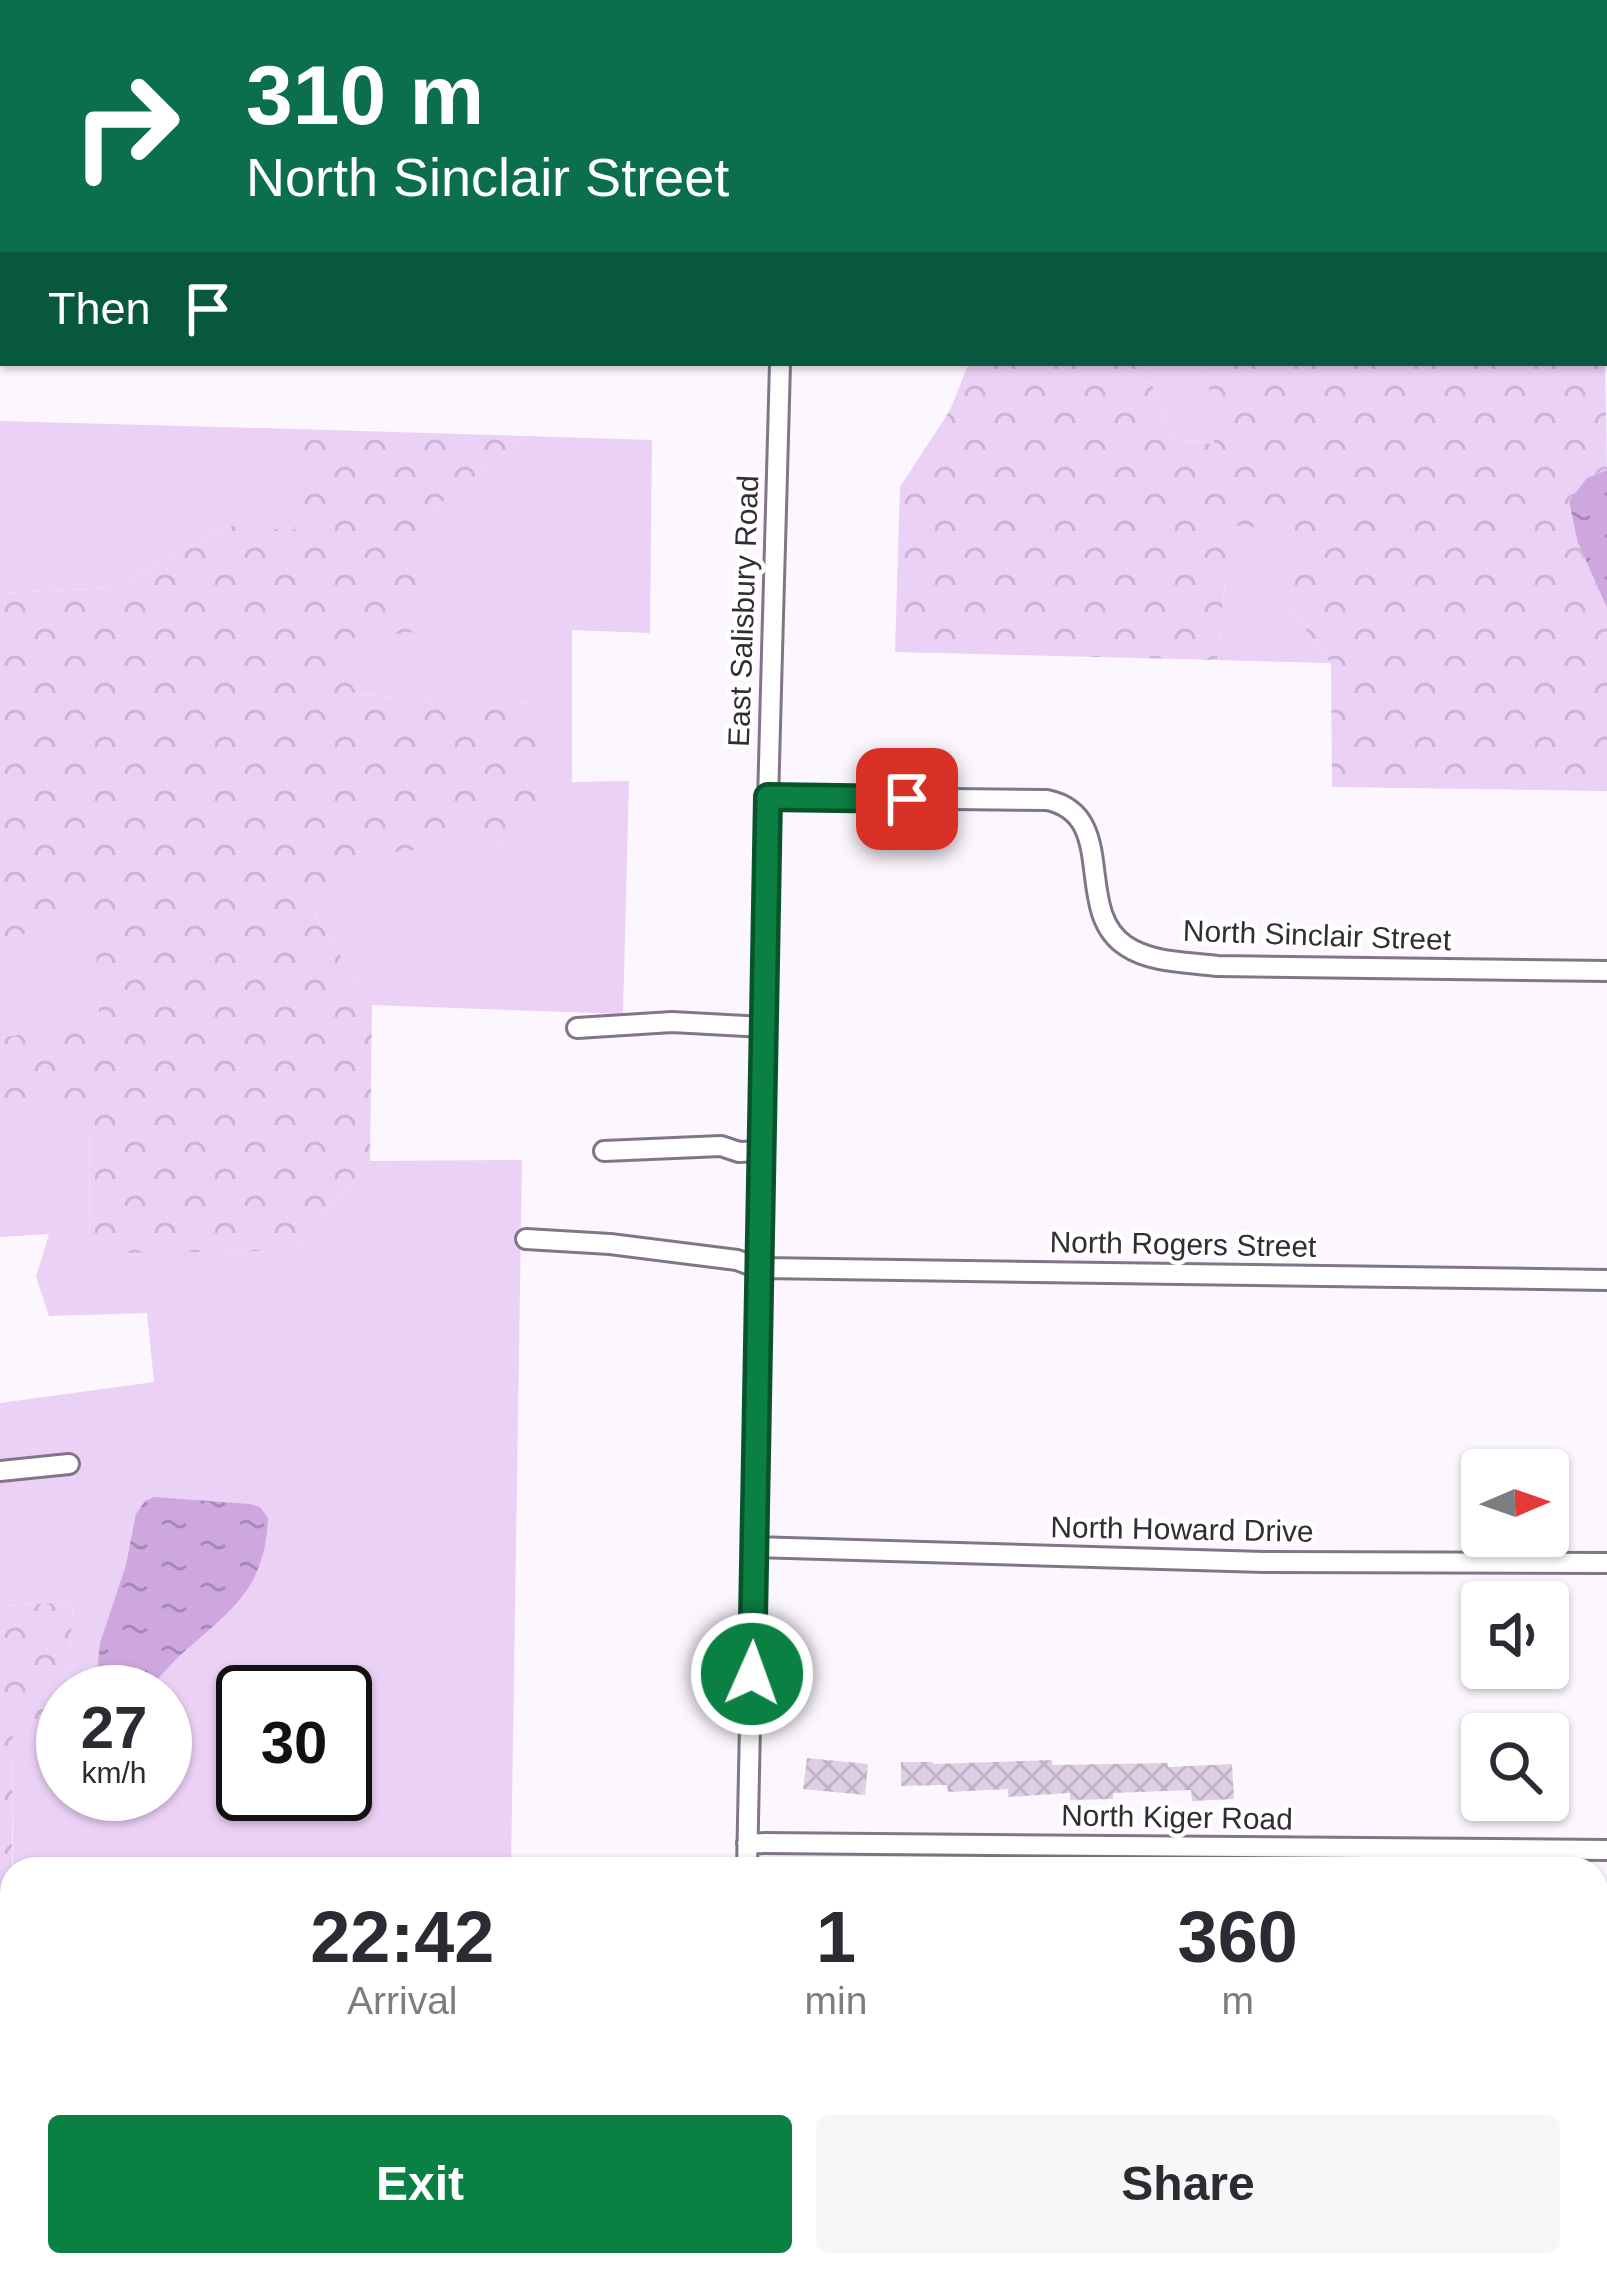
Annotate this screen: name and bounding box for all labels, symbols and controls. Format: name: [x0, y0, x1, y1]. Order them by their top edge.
icon: right: [48, 48, 204, 204]
text: 310 m: [246, 48, 484, 142]
text: North Sinclair Street: [246, 147, 729, 207]
icon: arrive: [175, 276, 241, 342]
text: Then: [48, 283, 151, 334]
street label: East Salisbury Road: [722, 475, 764, 747]
pin: [856, 748, 958, 850]
icon: arrive: [874, 766, 940, 832]
street label: North Sinclair Street: [1182, 914, 1452, 956]
street label: North Rogers Street: [1049, 1225, 1317, 1263]
north arrow: [1461, 1449, 1569, 1557]
map controls: [1461, 1449, 1569, 1821]
street label: North Howard Drive: [1050, 1510, 1314, 1548]
button: sound: [1461, 1581, 1569, 1689]
position arrow: [689, 1611, 815, 1737]
speed limit sign: 30: [216, 1665, 372, 1821]
text: 27: [81, 1694, 147, 1761]
button: search: [1461, 1713, 1569, 1821]
text: km/h: [81, 1756, 147, 1789]
street label: North Kiger Road: [1061, 1798, 1293, 1836]
text: 22:42: [310, 1897, 494, 1977]
text: 1: [816, 1897, 856, 1977]
text: 360: [1178, 1897, 1298, 1977]
text: Arrival: [347, 1979, 458, 2022]
text: min: [805, 1979, 867, 2022]
text: m: [1221, 1979, 1254, 2022]
button: Exit: [48, 2115, 792, 2253]
button: Share: [816, 2115, 1560, 2253]

